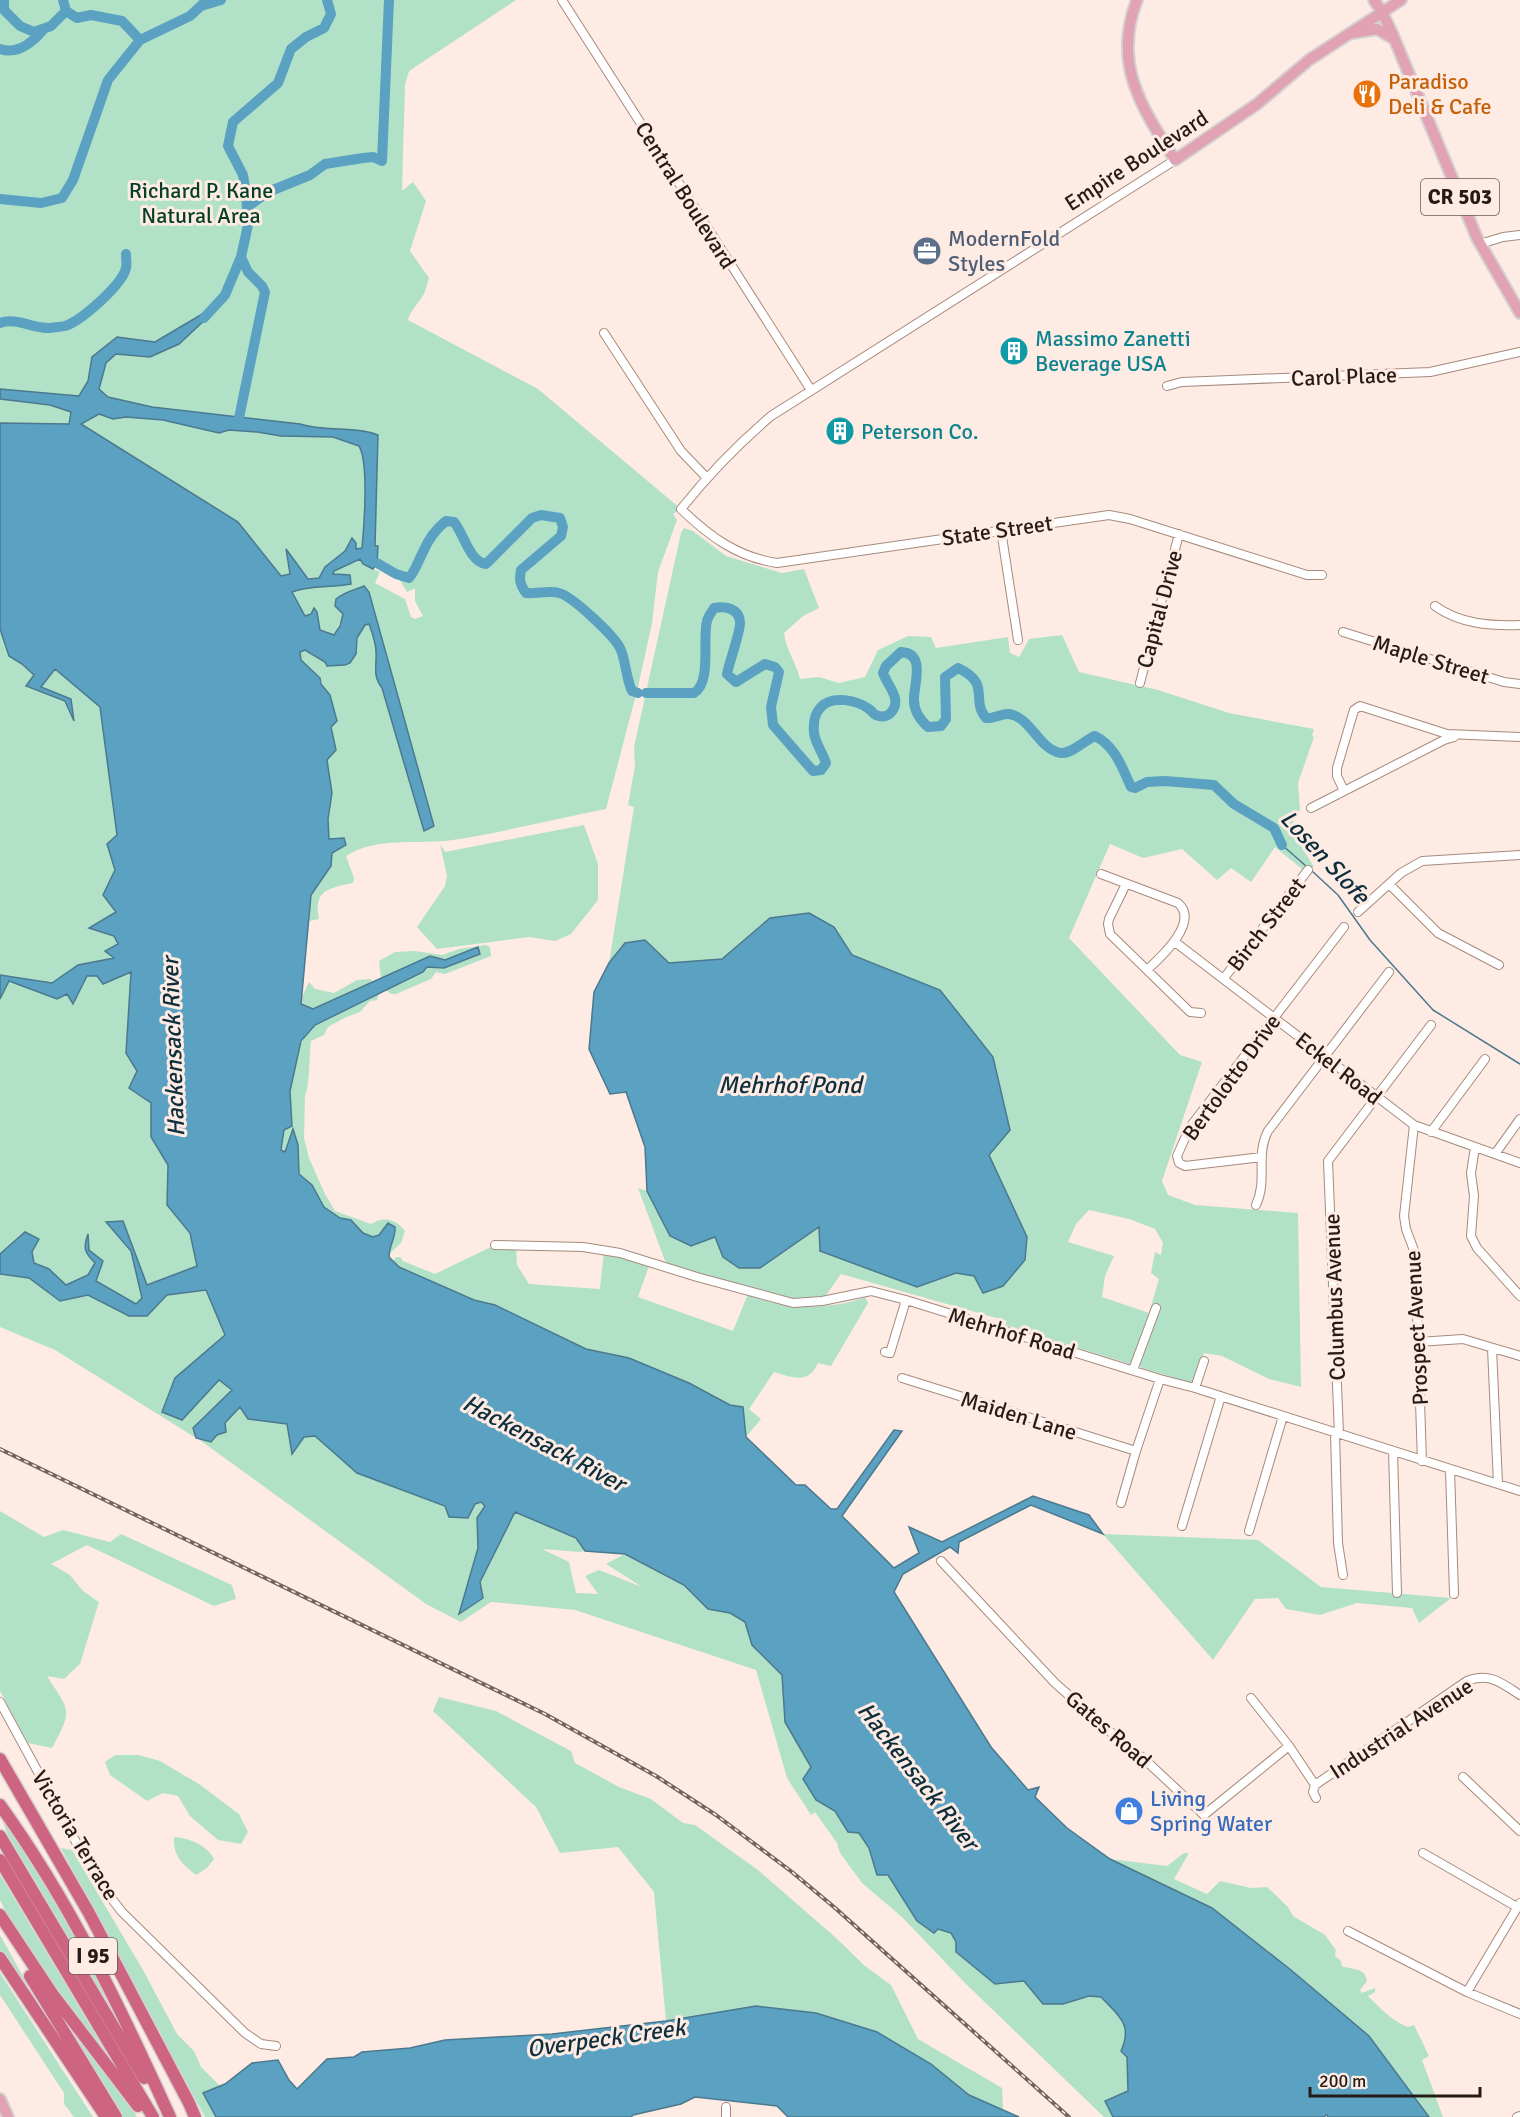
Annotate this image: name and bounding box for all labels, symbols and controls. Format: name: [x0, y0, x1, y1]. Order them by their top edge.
place label: Paradiso Deli & Cafe: [1388, 68, 1491, 120]
restaurant icon: Paradiso Deli & Cafe: [1351, 78, 1383, 110]
street label: Empire Boulevard: [1059, 104, 1213, 217]
street label: Central Boulevard: [629, 117, 742, 274]
park label: Richard P. Kane Natural Area: [129, 177, 273, 229]
road number: CR 503: [1421, 179, 1499, 215]
place label: ModernFold Styles: [948, 225, 1060, 277]
office icon: ModernFold Styles: [911, 235, 943, 267]
place label: Massimo Zanetti Beverage USA: [1035, 325, 1191, 377]
building icon: Massimo Zanetti Beverage USA: [998, 335, 1030, 367]
street label: Carol Place: [1291, 361, 1397, 392]
building icon: Peterson Co.: [824, 415, 856, 447]
place label: Peterson Co.: [861, 418, 979, 445]
street label: State Street: [940, 509, 1054, 552]
street label: Capital Drive: [1131, 547, 1188, 671]
street label: Maple Street: [1370, 629, 1492, 690]
water label: Losen Slofe: [1274, 804, 1377, 911]
street label: Birch Street: [1221, 872, 1312, 977]
water label: Hackensack River: [155, 954, 191, 1137]
street label: Bertolotto Drive: [1176, 1009, 1286, 1146]
street label: Eckel Road: [1290, 1026, 1387, 1111]
water label: Mehrhof Pond: [718, 1070, 865, 1100]
street label: Columbus Avenue: [1318, 1213, 1351, 1381]
street label: Prospect Avenue: [1399, 1250, 1434, 1406]
street label: Mehrhof Road: [945, 1301, 1079, 1366]
street label: Maiden Lane: [958, 1385, 1080, 1446]
water label: Hackensack River: [458, 1388, 633, 1500]
street label: Industrial Avenue: [1325, 1672, 1478, 1785]
street label: Gates Road: [1060, 1685, 1157, 1774]
water label: Hackensack River: [851, 1696, 987, 1858]
street label: Victoria Terrace: [26, 1765, 125, 1905]
place label: Living Spring Water: [1150, 1785, 1272, 1837]
shop icon: Living Spring Water: [1113, 1795, 1145, 1827]
road number: I 95: [69, 1938, 117, 1974]
water label: Overpeck Creek: [525, 2012, 689, 2064]
scale bar: [1310, 2060, 1480, 2098]
text: 200 m: [1319, 2070, 1366, 2092]

